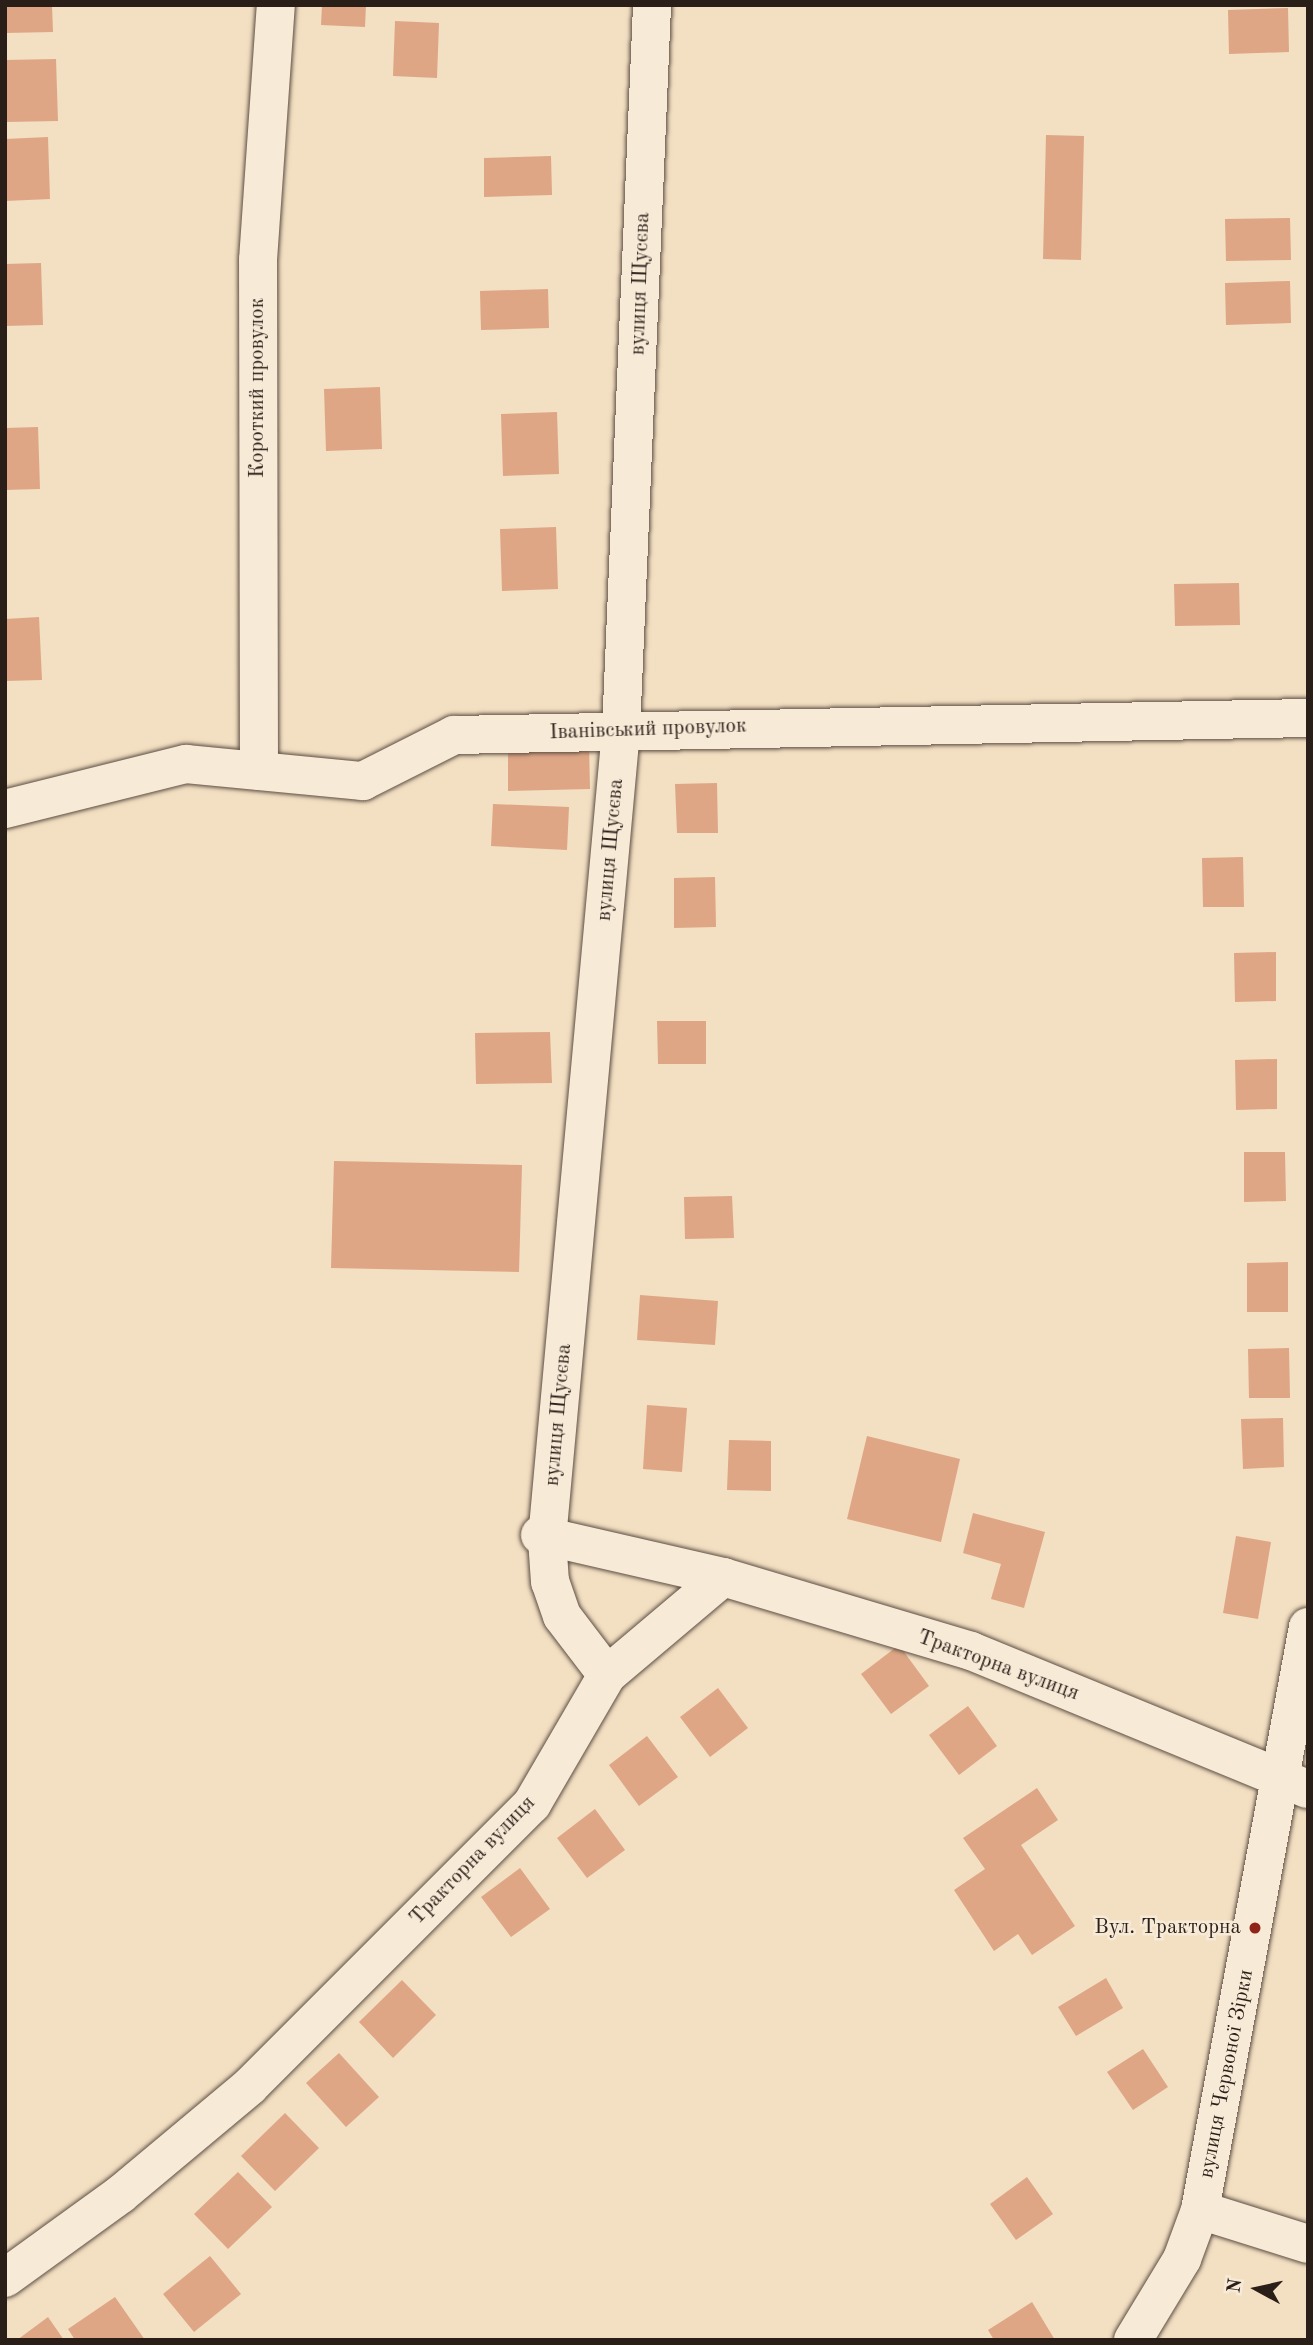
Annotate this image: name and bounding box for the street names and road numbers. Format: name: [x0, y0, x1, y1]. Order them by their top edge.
street label: вулиця Щусєва: [626, 212, 656, 356]
street label: Короткий провулок: [245, 298, 271, 478]
street label: Іванівський провулок: [549, 714, 747, 746]
street label: вулиця Щусєва: [592, 778, 630, 922]
street label: вулиця Щусєва: [540, 1343, 578, 1487]
street label: Тракторна вулиця: [914, 1625, 1082, 1707]
street label: Тракторна вулиця: [405, 1791, 541, 1931]
street label: вулиця Червоної Зірки: [1194, 1968, 1260, 2180]

